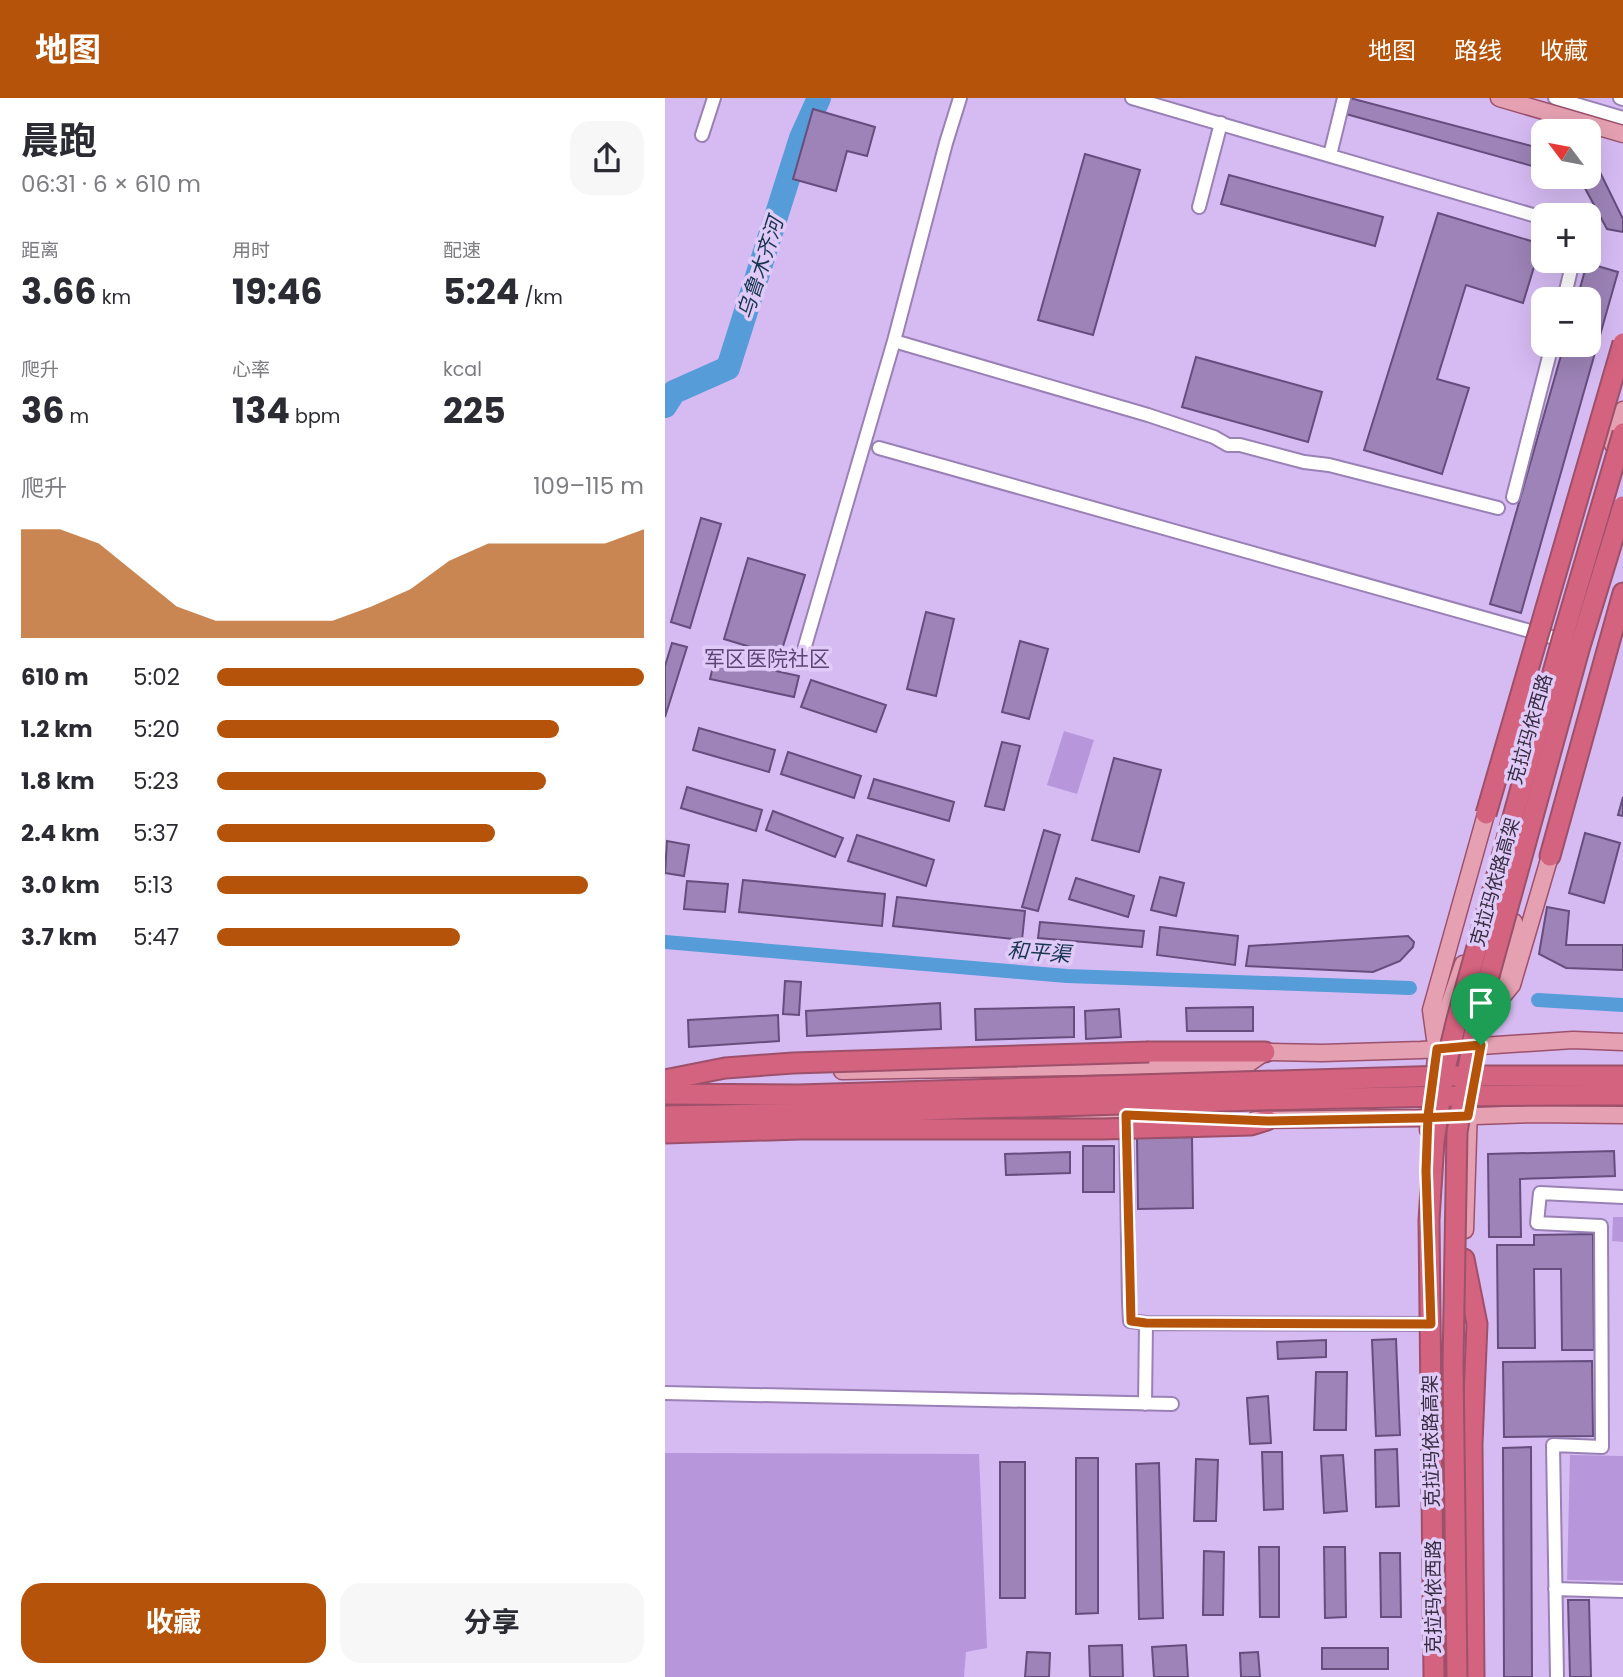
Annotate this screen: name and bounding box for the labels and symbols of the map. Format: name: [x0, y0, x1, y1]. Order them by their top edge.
north arrow: [1531, 119, 1601, 189]
water label: 乌鲁木齐河: [730, 210, 791, 322]
district label: 军区医院社区: [704, 644, 830, 673]
street label: 克拉玛依西路: [1501, 670, 1559, 788]
street label: 克拉玛依路高架: [1464, 814, 1526, 950]
water label: 和平渠: [1007, 935, 1074, 969]
pin: [1451, 973, 1511, 1045]
street label: 克拉玛依路高架: [1416, 1374, 1446, 1508]
street label: 克拉玛依西路: [1420, 1540, 1447, 1654]

